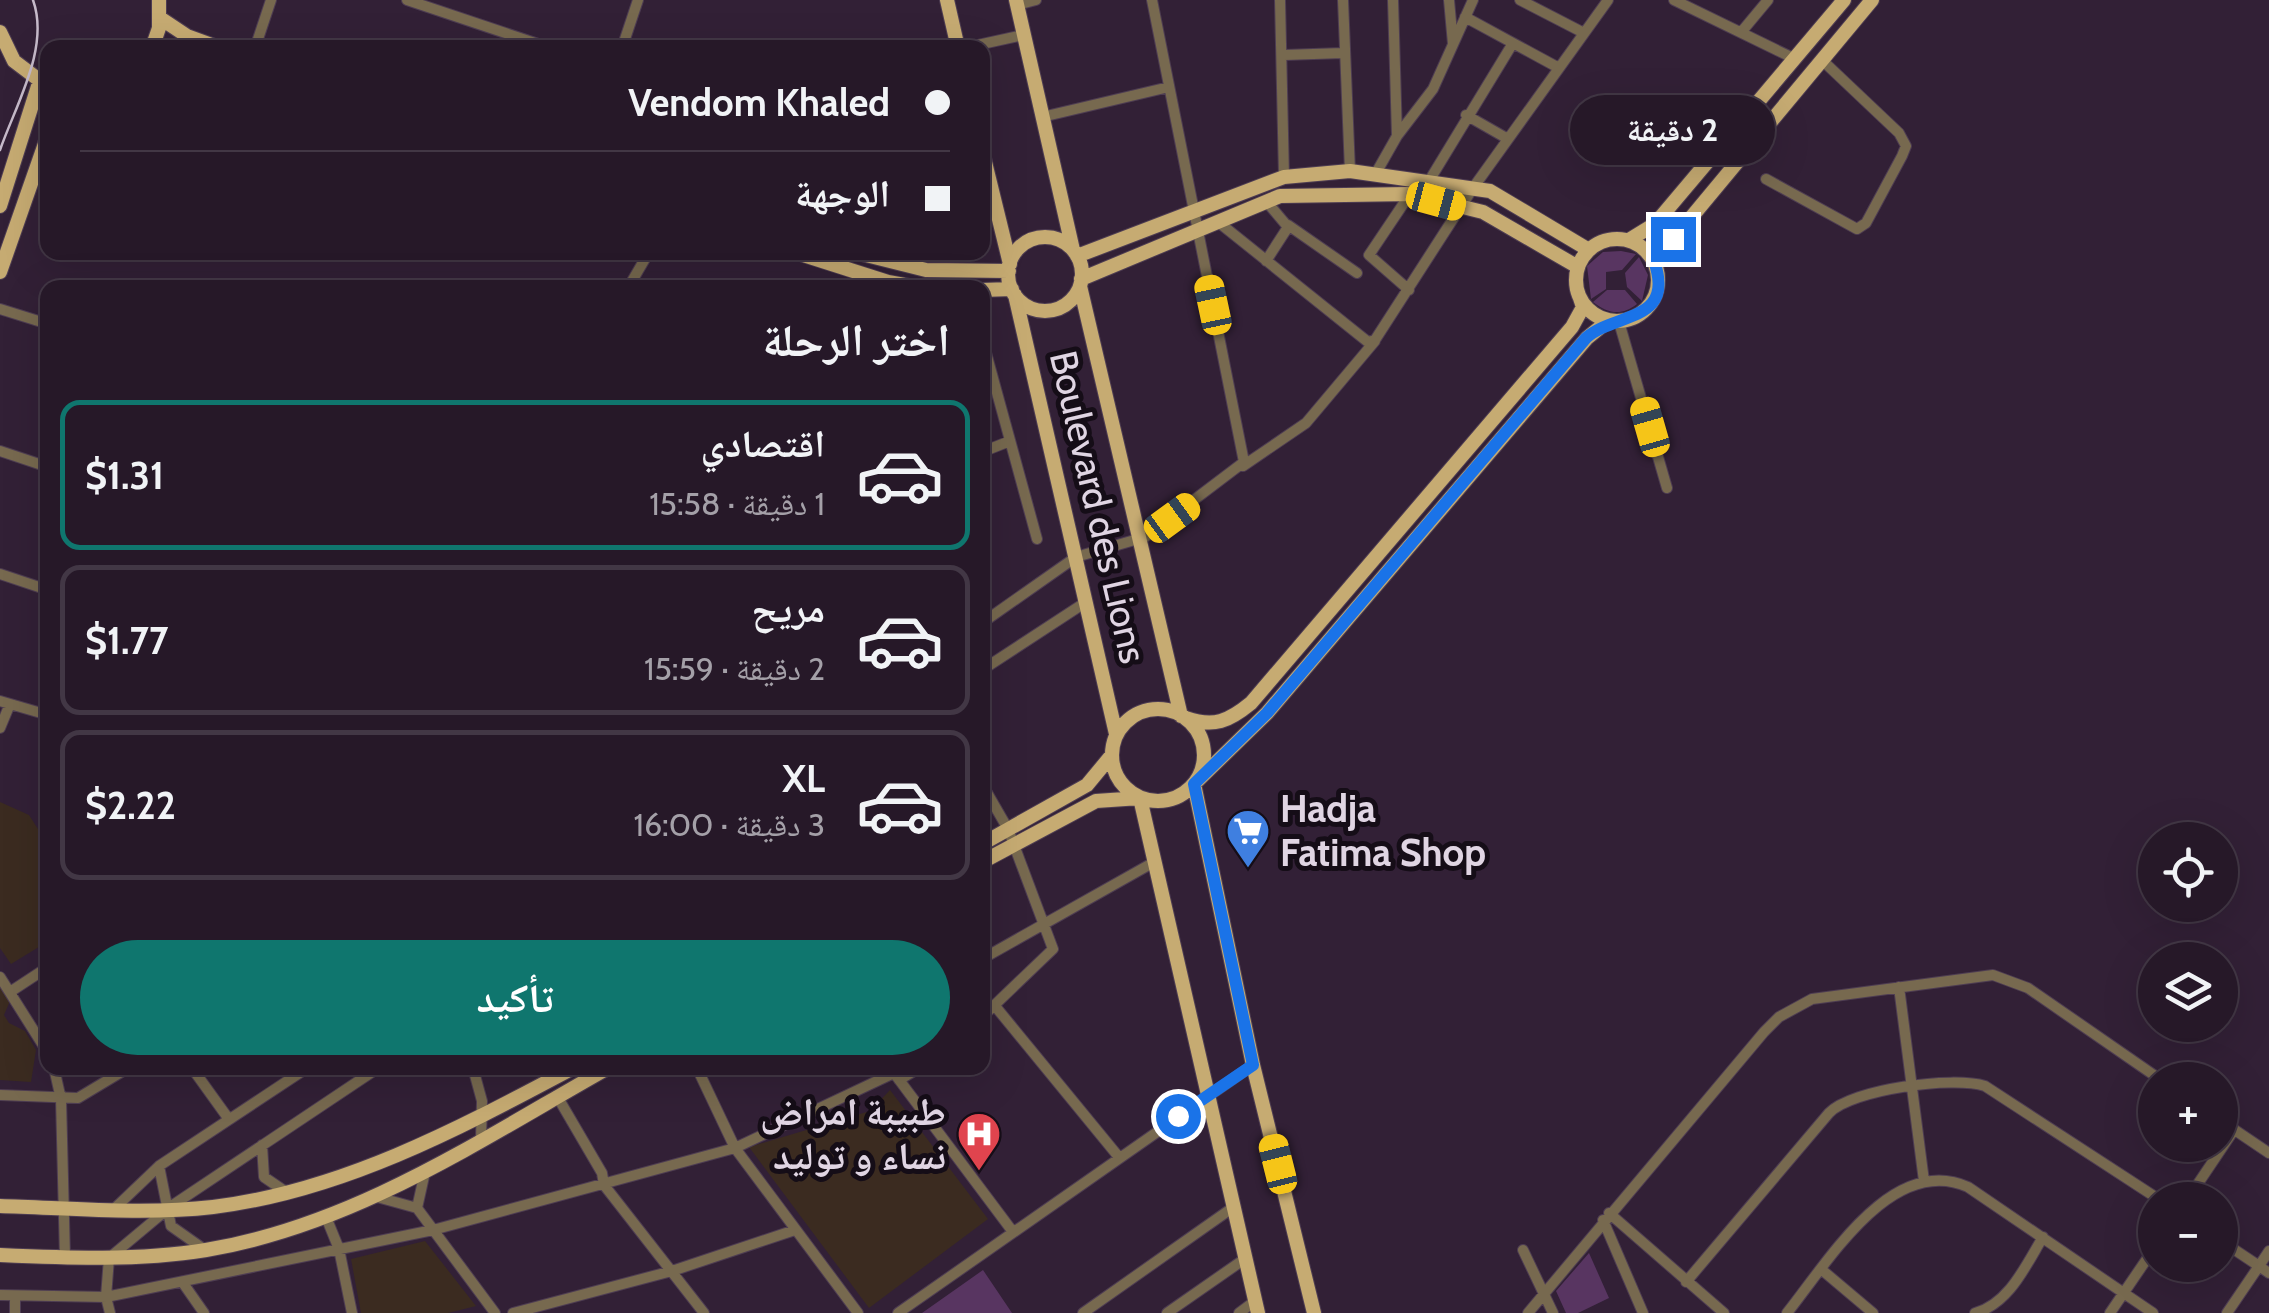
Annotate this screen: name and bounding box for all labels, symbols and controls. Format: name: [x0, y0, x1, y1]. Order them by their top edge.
text: Vendom Khaled: [628, 79, 890, 126]
callout: 2 دقيقة: [1570, 94, 1776, 164]
text: 2 دقيقة: [1627, 110, 1718, 149]
text: الوجهة: [795, 170, 890, 217]
car: [1403, 179, 1469, 223]
route end: [1651, 217, 1696, 262]
car: [1192, 273, 1234, 337]
text: اختر الرحلة: [762, 313, 950, 367]
street label: Boulevard des Lions: [1040, 346, 1157, 668]
car: [1627, 394, 1673, 460]
text: اقتصادي: [701, 420, 825, 467]
icon: car: [855, 430, 945, 520]
text: $1.31: [85, 452, 164, 499]
text: 1 دقيقة · 15:58: [649, 484, 825, 523]
car: [1139, 488, 1205, 548]
text: مريح: [751, 585, 825, 632]
icon: car: [855, 595, 945, 685]
text: $1.77: [85, 617, 168, 664]
text: 2 دقيقة · 15:59: [644, 649, 825, 688]
text: XL: [782, 755, 825, 802]
icon: car: [855, 760, 945, 850]
text: $2.22: [85, 782, 176, 829]
place label: Hadja Fatima Shop: [1280, 785, 1486, 876]
text: 3 دقيقة · 16:00: [633, 805, 825, 844]
supermarket icon: Hadja Fatima Shop: [1225, 808, 1271, 869]
map controls: [2138, 822, 2238, 1282]
button: locate: [2138, 822, 2238, 922]
button: تأكيد: [80, 940, 950, 1055]
button: layers: [2138, 942, 2238, 1042]
button: +: [2138, 1062, 2238, 1162]
place label: طبيبة امراض نساء و توليد: [760, 1088, 946, 1179]
route start: [1156, 1094, 1201, 1139]
hospital icon: طبيبة امراض نساء و توليد: [956, 1111, 1002, 1172]
car: [1256, 1131, 1300, 1197]
button: −: [2138, 1182, 2238, 1282]

